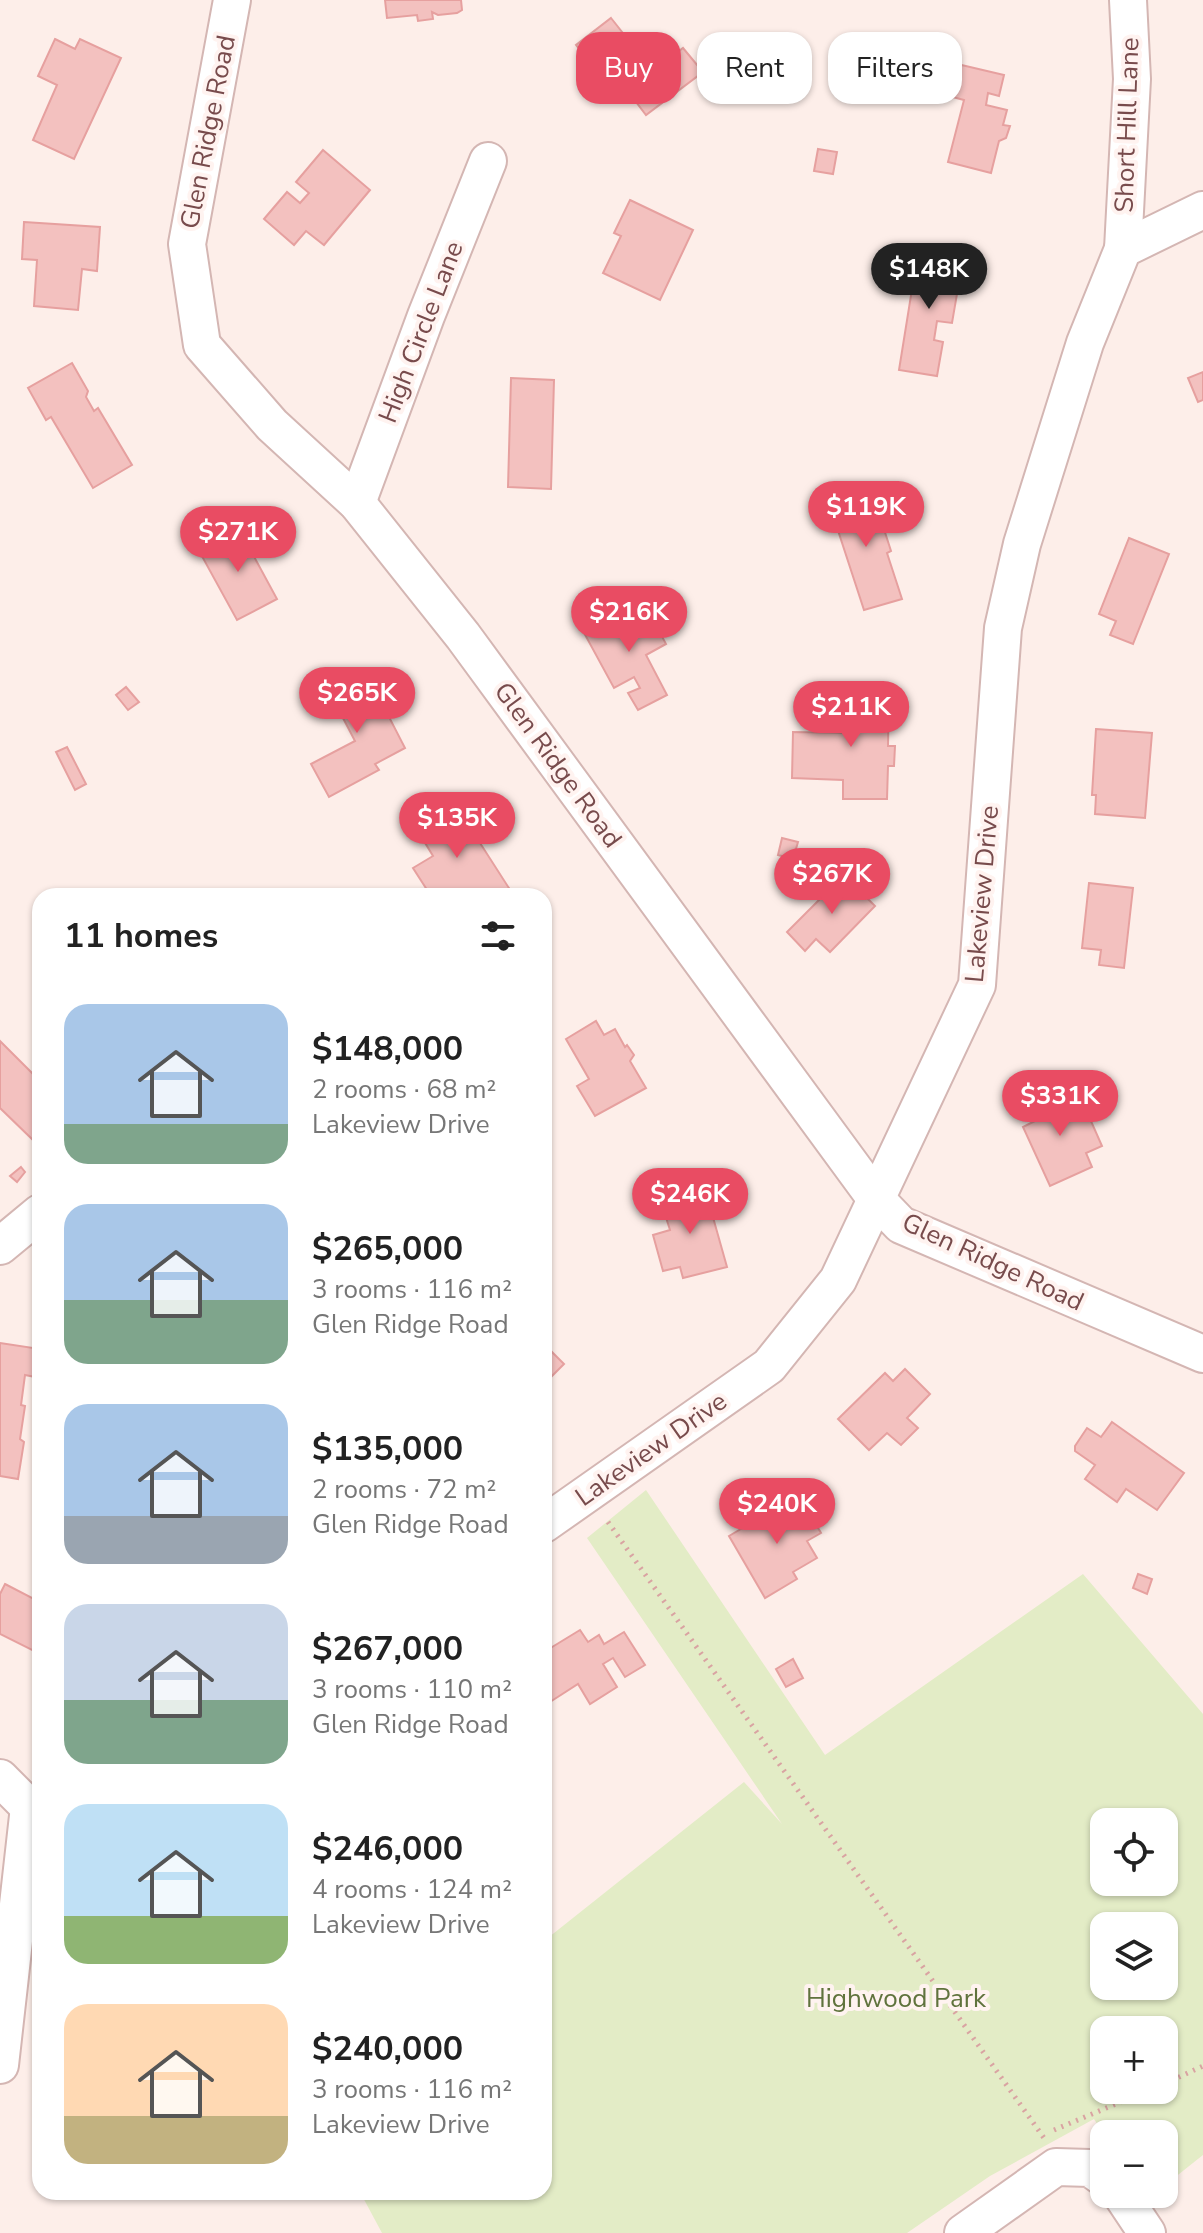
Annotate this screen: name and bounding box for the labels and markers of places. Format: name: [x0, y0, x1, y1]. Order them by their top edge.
pin: $148K: [873, 243, 985, 311]
pin: $119K: [810, 481, 922, 549]
pin: $271K: [182, 506, 294, 574]
pin: $216K: [573, 586, 685, 654]
pin: $265K: [301, 667, 413, 735]
pin: $211K: [795, 681, 907, 749]
pin: $135K: [401, 792, 513, 860]
pin: $267K: [776, 848, 888, 916]
pin: $331K: [1004, 1070, 1116, 1138]
pin: $246K: [634, 1168, 746, 1236]
pin: $240K: [721, 1478, 833, 1546]

